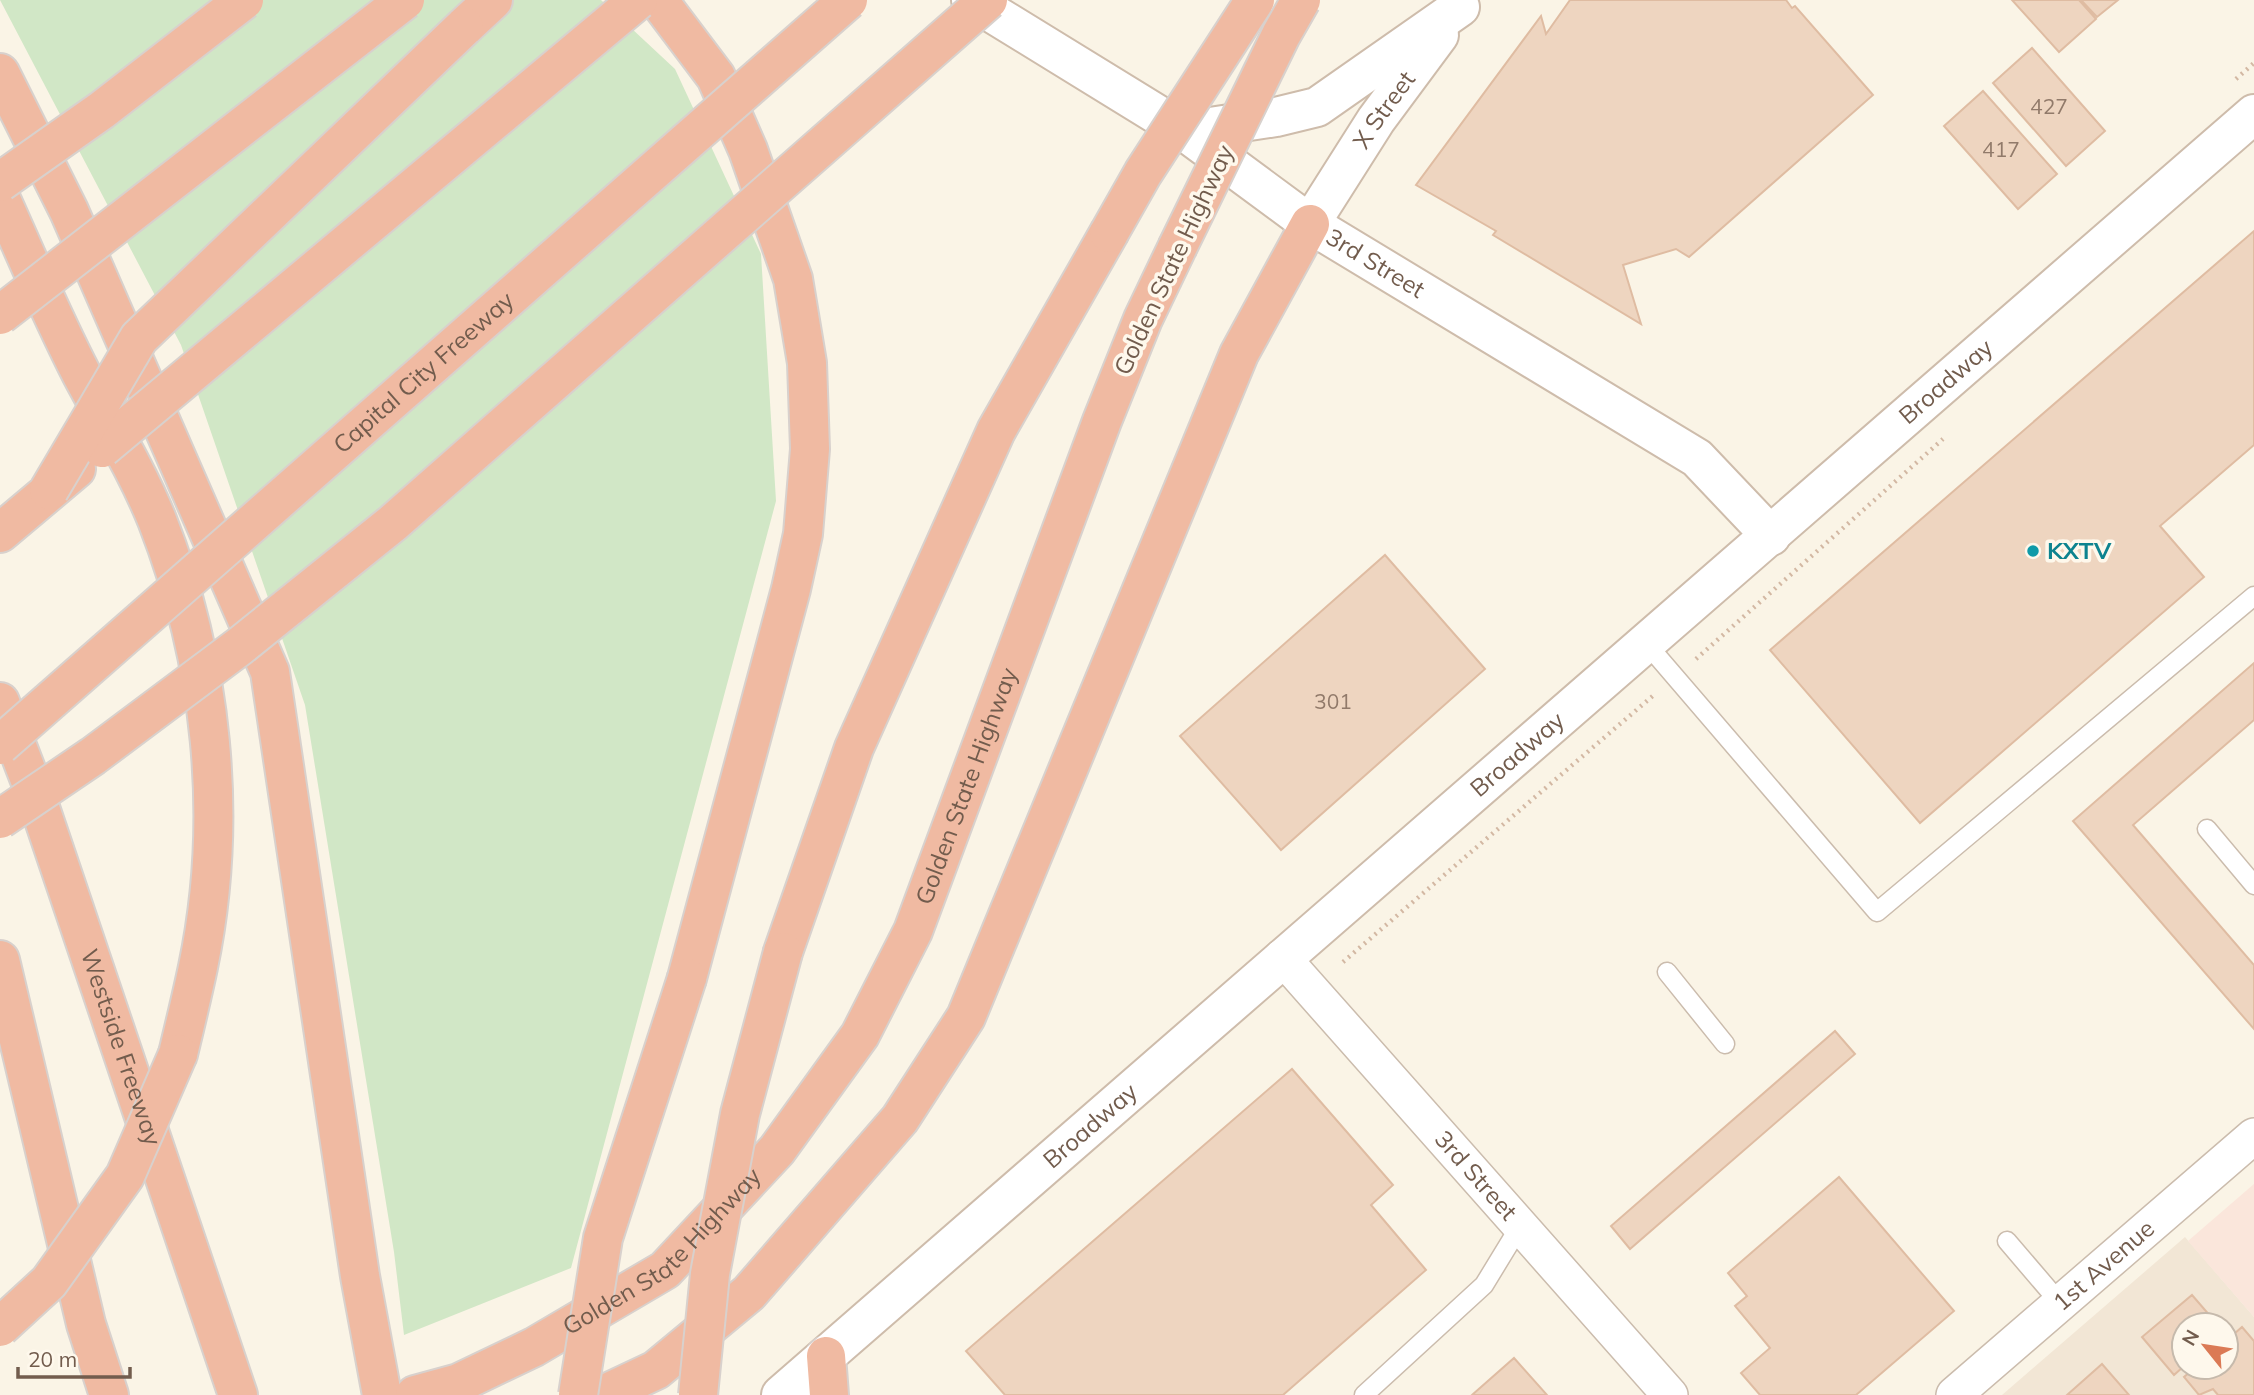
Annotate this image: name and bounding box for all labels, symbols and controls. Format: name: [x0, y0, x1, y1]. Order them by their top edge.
street label: X Street: [1346, 65, 1421, 154]
house number: 427: [2030, 93, 2068, 119]
house number: 417: [1982, 136, 2020, 162]
street label: Golden State Highway: [1107, 140, 1240, 379]
street label: 3rd Street: [1321, 221, 1431, 304]
street label: Capital City Freeway: [327, 284, 520, 459]
street label: Broadway: [1892, 332, 1999, 430]
place label: KXTV: [2047, 535, 2112, 565]
marker: KXTV: [2025, 543, 2041, 559]
street label: Golden State Highway: [908, 663, 1023, 908]
house number: 301: [1314, 688, 1352, 714]
street label: Broadway: [1464, 705, 1570, 803]
street label: Westside Freeway: [75, 945, 169, 1149]
street label: Broadway: [1036, 1076, 1143, 1174]
street label: 3rd Street: [1429, 1124, 1524, 1226]
street label: Golden State Highway: [557, 1161, 767, 1341]
street label: 1st Avenue: [2046, 1213, 2160, 1317]
north arrow: [2170, 1311, 2240, 1381]
text: N: [2176, 1325, 2204, 1350]
scale bar: [18, 1336, 130, 1380]
text: 20 m: [28, 1346, 77, 1372]

